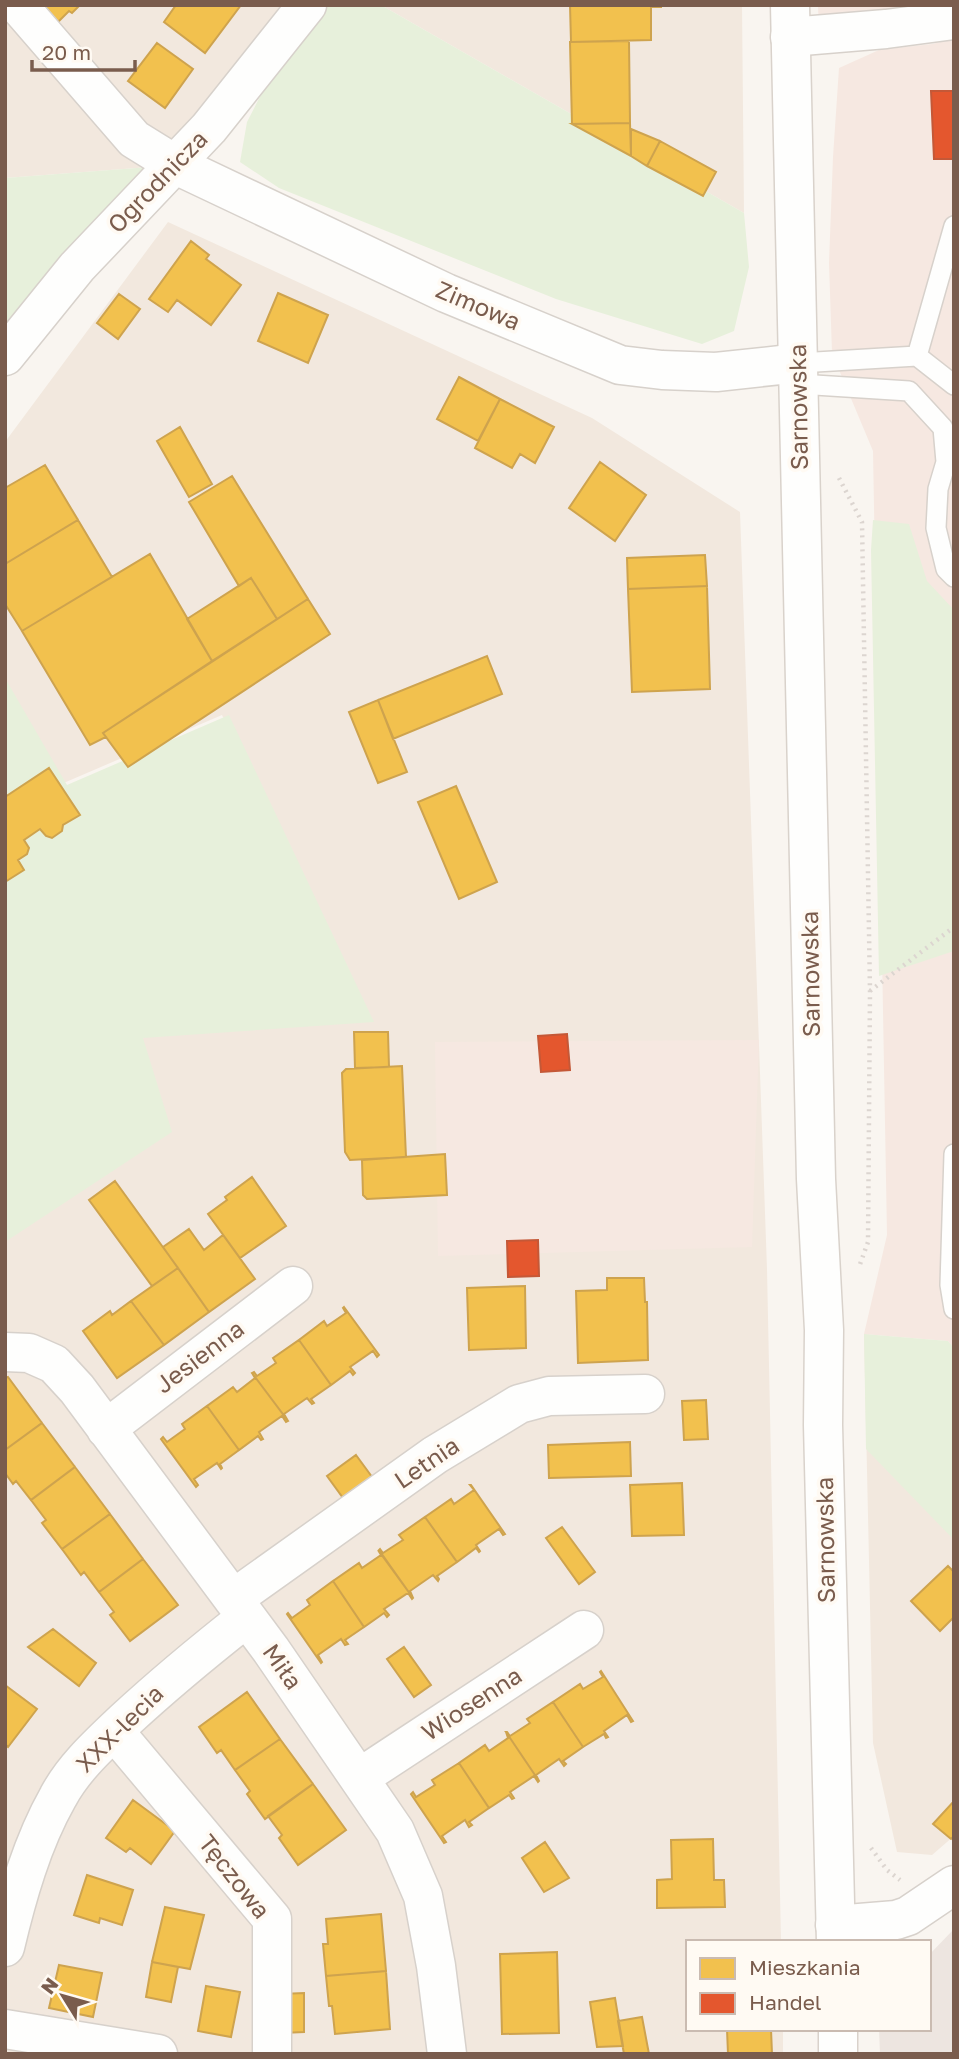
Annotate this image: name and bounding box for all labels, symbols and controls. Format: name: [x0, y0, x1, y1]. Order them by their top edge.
scale bar: [32, 28, 135, 72]
text: 20 m: [42, 39, 91, 65]
street label: Ogrodnicza: [101, 124, 213, 238]
street label: Zimowa: [432, 274, 525, 335]
street label: Sarnowska: [782, 344, 813, 470]
street label: Sarnowska: [794, 911, 825, 1037]
street label: Jesienna: [149, 1313, 249, 1398]
street label: Letnia: [388, 1430, 464, 1494]
street label: Sarnowska: [809, 1477, 840, 1603]
street label: Miła: [257, 1638, 309, 1694]
street label: Wiosenna: [416, 1660, 527, 1746]
street label: XXX-lecia: [69, 1678, 169, 1778]
street label: Tęczowa: [193, 1828, 277, 1924]
legend: [686, 1940, 931, 2031]
text: Mieszkania: [749, 1954, 861, 1980]
north arrow: [28, 1961, 98, 2031]
text: N: [35, 1973, 63, 1998]
text: Handel: [749, 1989, 822, 2015]

